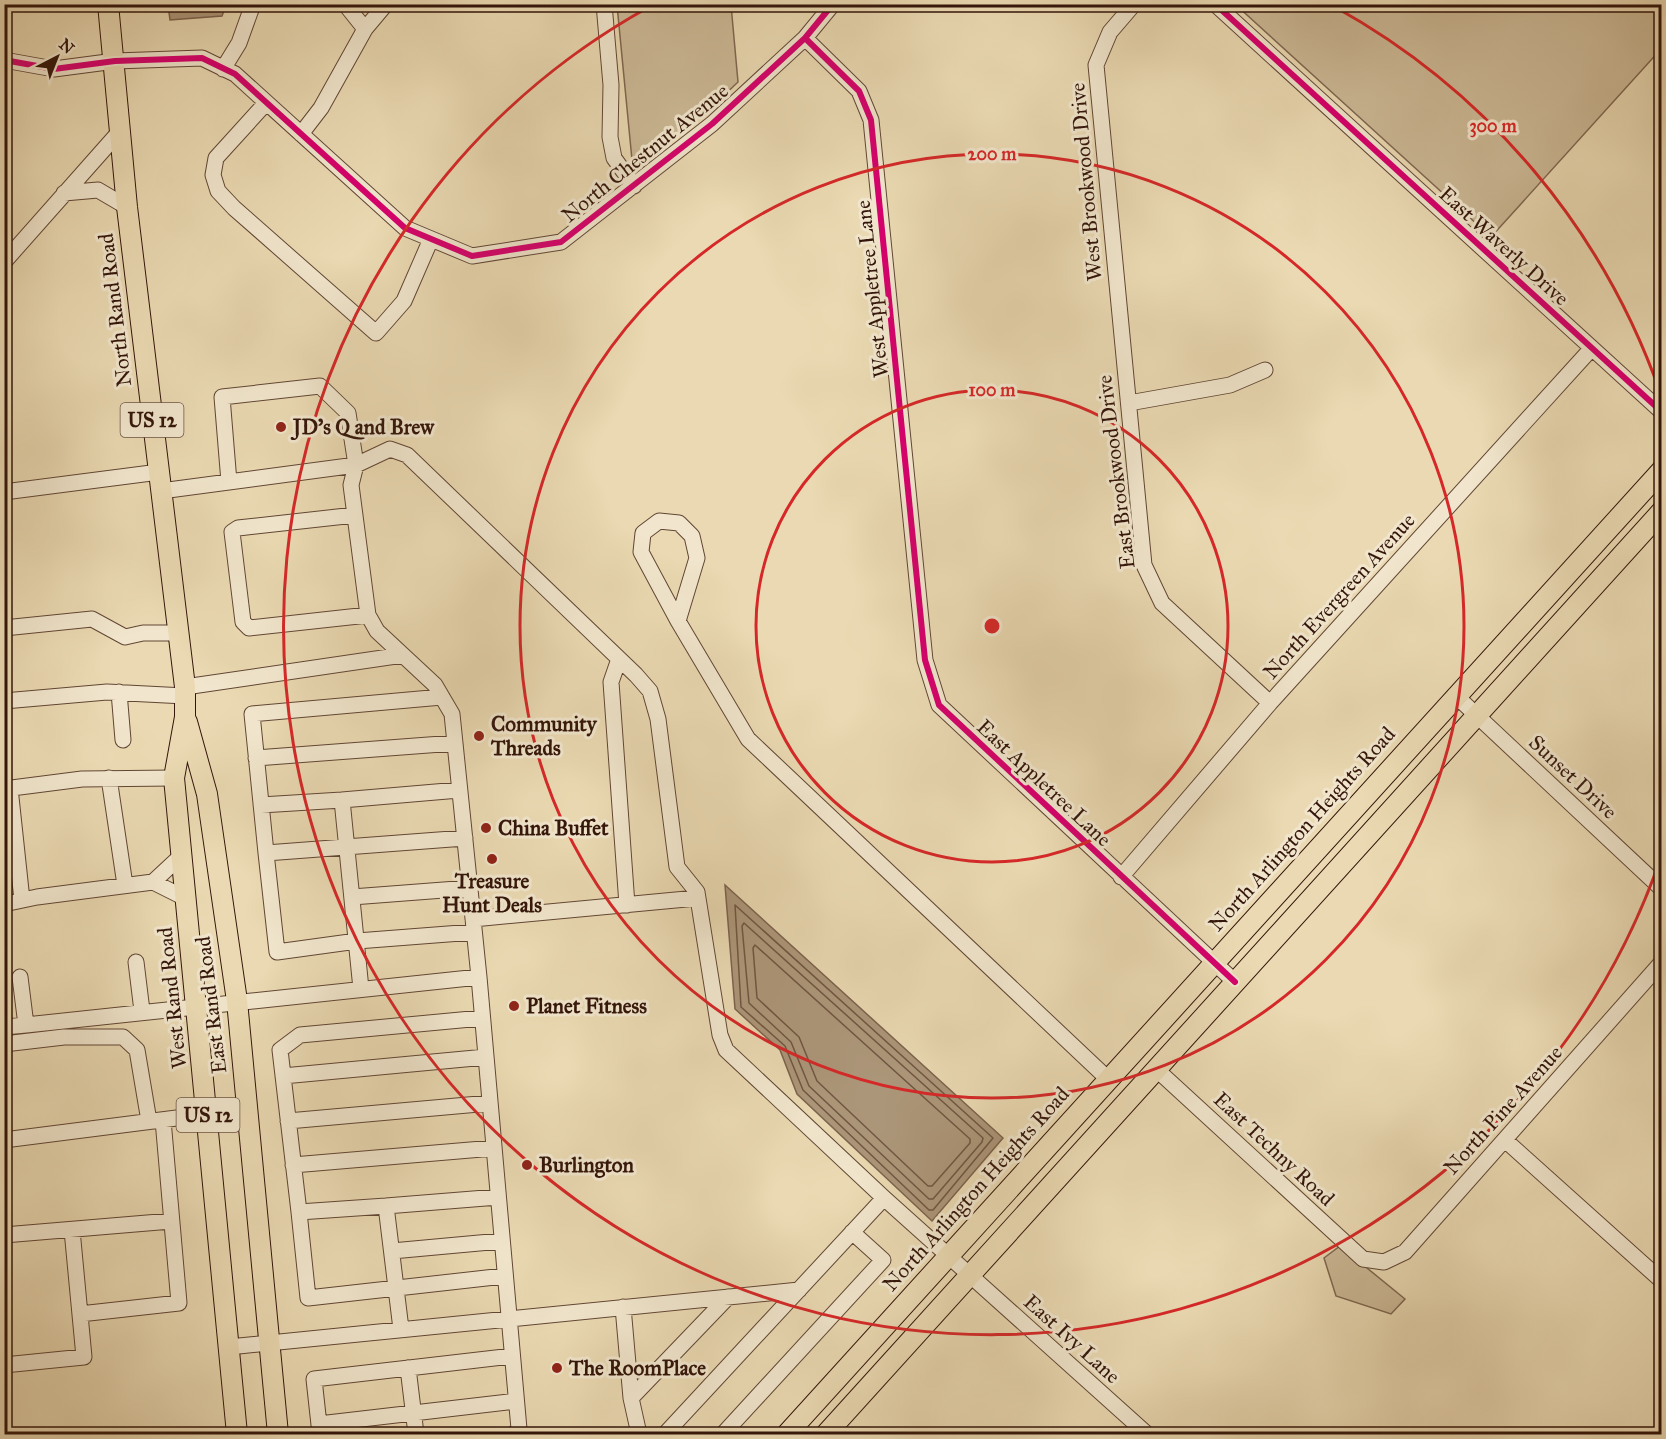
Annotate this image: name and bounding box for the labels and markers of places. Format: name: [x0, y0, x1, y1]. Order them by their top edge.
place label: JD's Q and Brew: [290, 414, 435, 441]
marker: JD's Q and Brew: [274, 420, 288, 434]
centre of rings: [982, 616, 1002, 636]
place label: Community Threads: [490, 711, 598, 761]
marker: Community Threads: [472, 729, 486, 743]
place label: China Buffet: [498, 815, 609, 841]
marker: China Buffet: [479, 821, 493, 835]
marker: Treasure Hunt Deals: [485, 852, 499, 866]
place label: Treasure Hunt Deals: [442, 868, 542, 918]
place label: Planet Fitness: [526, 993, 647, 1019]
marker: Planet Fitness: [507, 999, 521, 1013]
place label: Burlington: [539, 1152, 635, 1178]
marker: Burlington: [520, 1158, 534, 1172]
place label: The RoomPlace: [568, 1355, 706, 1381]
marker: The RoomPlace: [550, 1361, 564, 1375]

